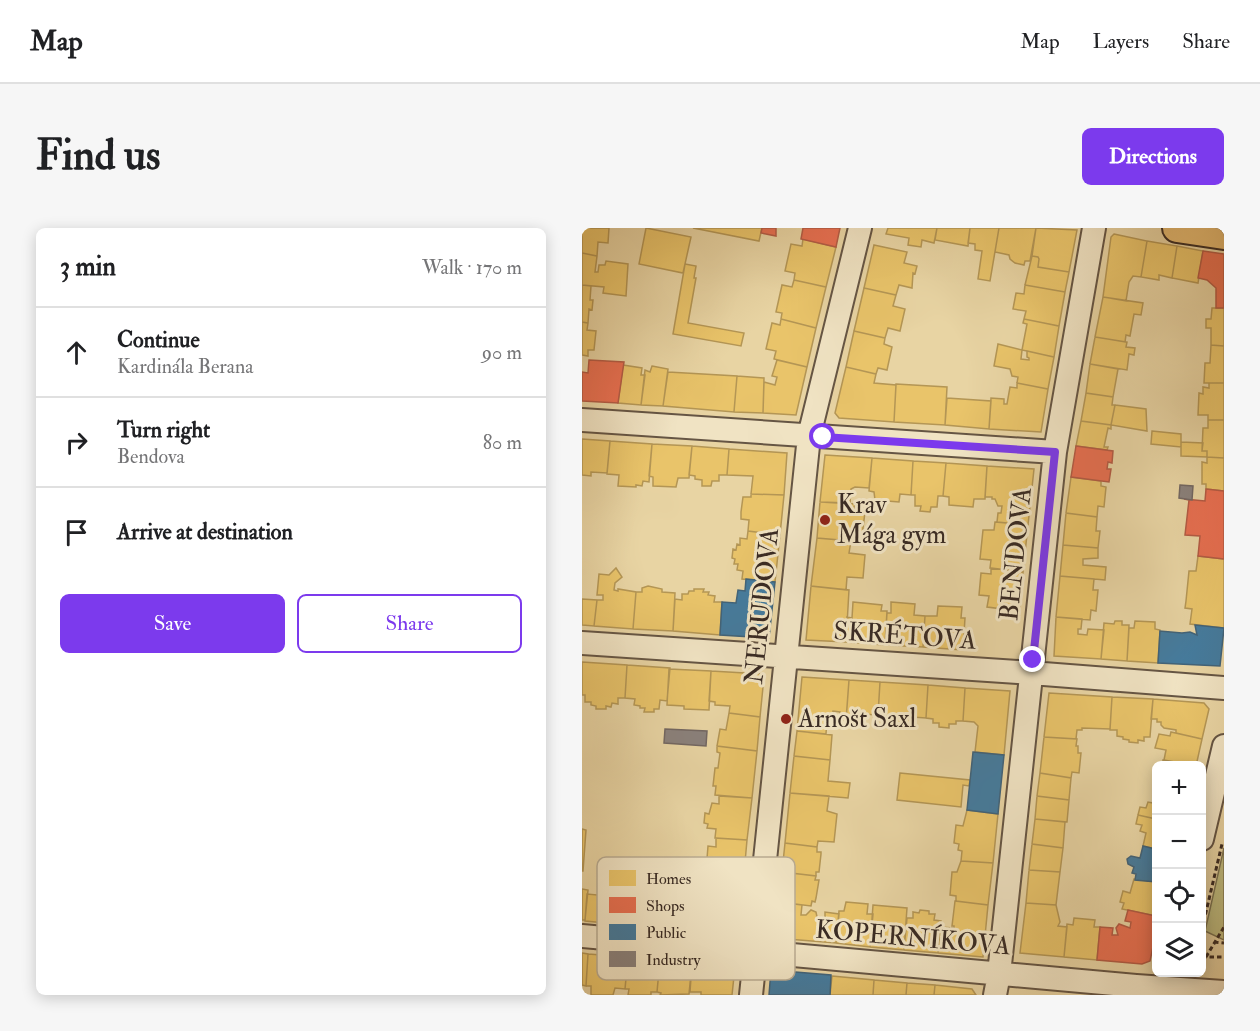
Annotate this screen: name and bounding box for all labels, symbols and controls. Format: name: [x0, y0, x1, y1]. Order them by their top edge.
text: Map: [30, 24, 83, 59]
text: Map: [1020, 28, 1060, 55]
text: Layers: [1093, 28, 1149, 55]
text: Share: [1182, 28, 1230, 55]
button: Directions: [1082, 128, 1224, 185]
text: Find us: [36, 130, 160, 182]
text: 3 min: [60, 251, 116, 283]
text: Walk · 170 m: [422, 255, 522, 280]
text: Continue: [117, 326, 200, 354]
icon: ahead: [60, 336, 93, 369]
text: 90 m: [482, 340, 522, 365]
text: Kardinála Berana: [117, 354, 253, 379]
text: Turn right: [117, 416, 210, 444]
route start: [809, 423, 835, 449]
icon: right: [60, 426, 93, 459]
text: 80 m: [483, 430, 522, 455]
text: Bendova: [117, 444, 185, 469]
street label: BENDOVA: [993, 485, 1039, 622]
place label: Krav Mága gym: [837, 489, 946, 551]
marker: Krav Mága gym: [818, 513, 832, 527]
icon: arrive: [60, 516, 93, 549]
text: Arrive at destination: [117, 518, 293, 546]
street label: NERUDOVA: [738, 526, 786, 686]
button: Save: [60, 594, 285, 653]
button: Share: [297, 594, 522, 653]
street label: SKRÉTOVA: [832, 613, 978, 657]
route end: [1019, 646, 1045, 672]
place label: Arnošt Saxl: [797, 703, 917, 735]
marker: Arnošt Saxl: [779, 712, 793, 726]
map controls: [1152, 761, 1206, 977]
button: +: [1152, 761, 1206, 815]
button: −: [1152, 815, 1206, 869]
legend: [597, 857, 795, 980]
text: Homes: [646, 869, 691, 889]
button: locate: [1152, 869, 1206, 923]
text: Shops: [646, 896, 685, 917]
street label: KOPERNÍKOVA: [814, 912, 1013, 963]
text: Public: [646, 923, 687, 943]
button: layers: [1152, 923, 1206, 977]
text: Industry: [646, 950, 701, 970]

